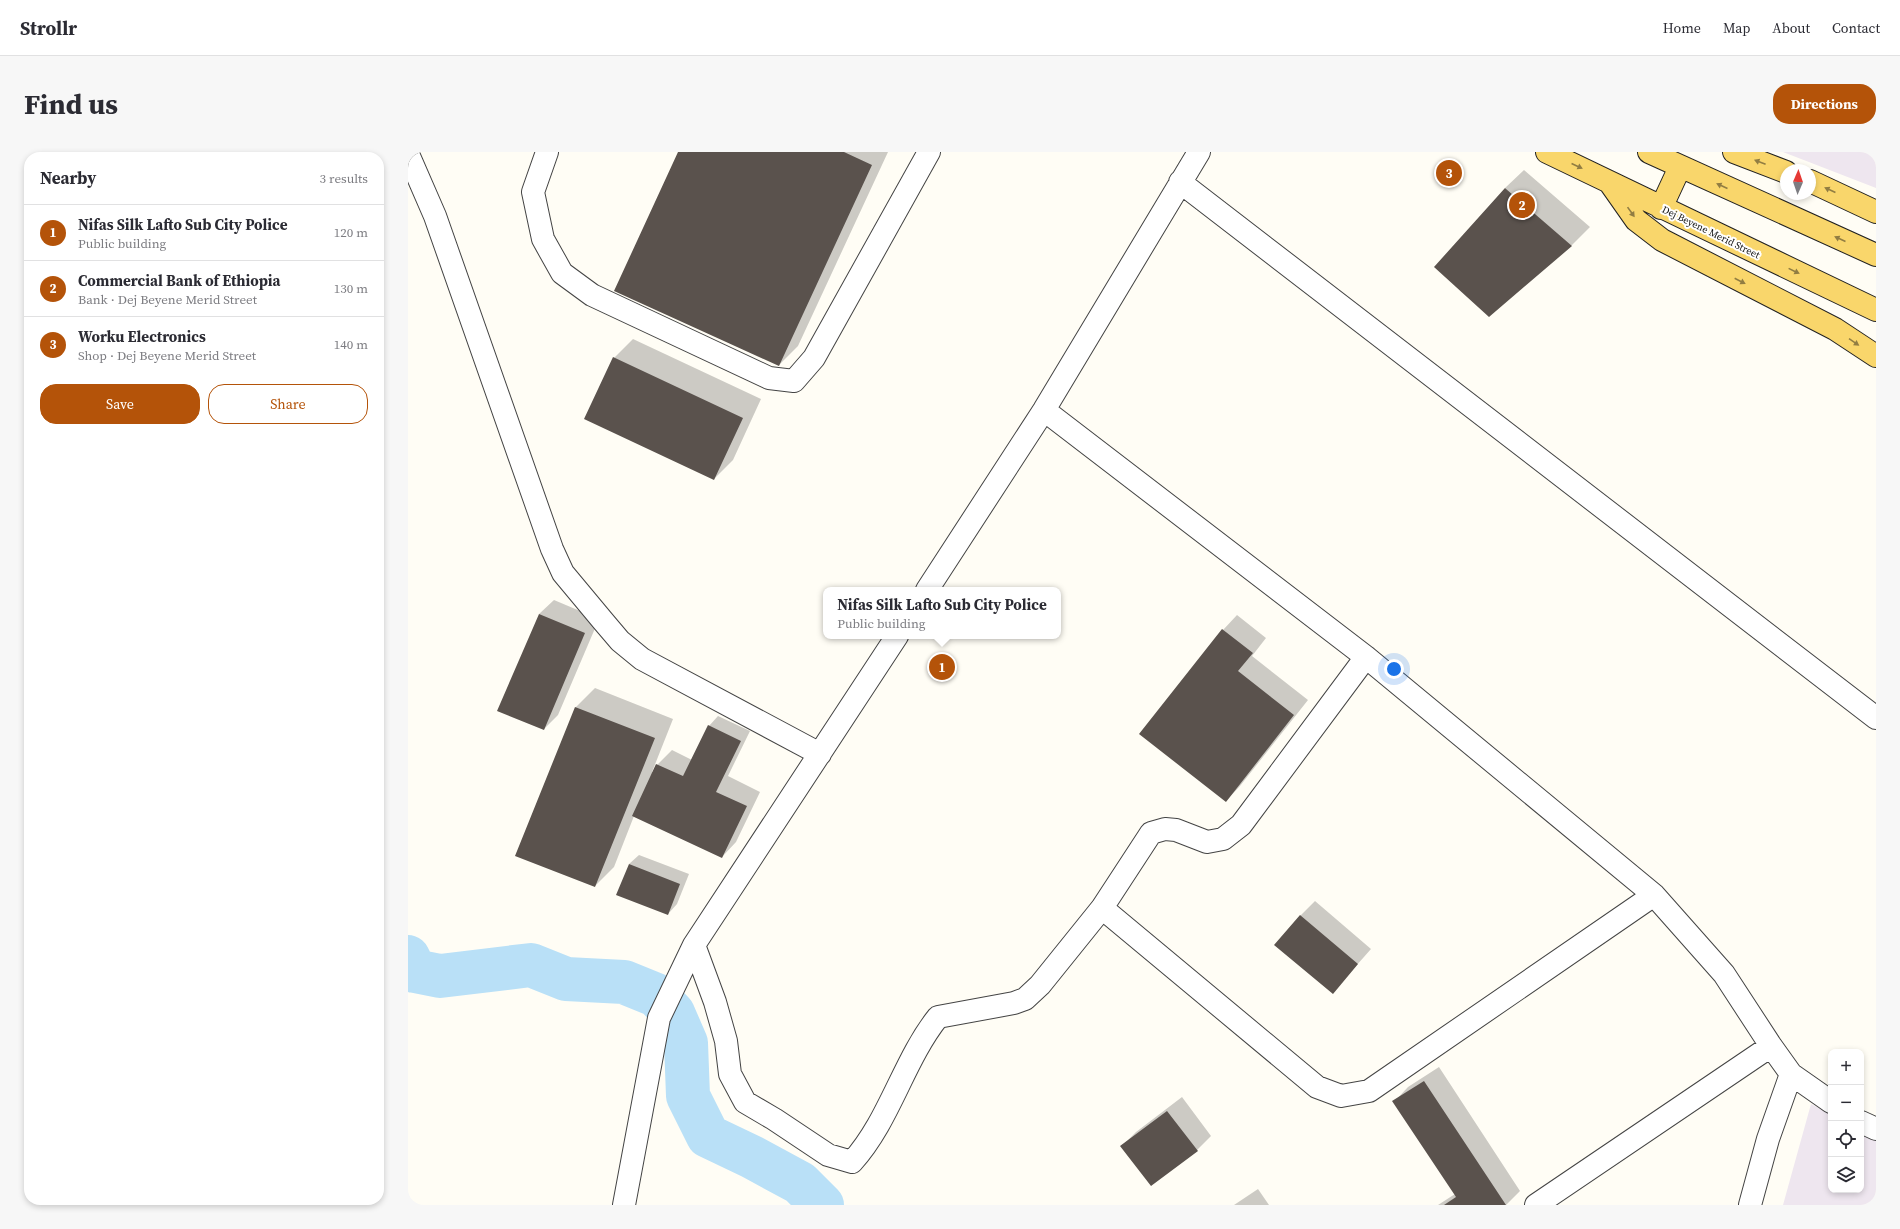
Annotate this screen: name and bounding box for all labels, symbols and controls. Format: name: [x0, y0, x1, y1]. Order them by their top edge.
text: Strollr: [20, 15, 77, 41]
text: Home: [1663, 18, 1701, 38]
text: Map: [1723, 18, 1750, 38]
text: About: [1772, 18, 1810, 38]
text: Contact: [1832, 18, 1880, 38]
button: Directions: [1773, 84, 1876, 124]
text: Find us: [24, 85, 118, 123]
pin: 3: [1436, 158, 1462, 188]
one-way arrow: [1754, 158, 1766, 164]
one-way arrow: [1572, 163, 1583, 169]
north arrow: [1780, 164, 1816, 200]
text: Nearby: [40, 166, 96, 190]
text: 3 results: [320, 170, 368, 187]
one-way arrow: [1716, 183, 1727, 189]
one-way arrow: [1824, 187, 1836, 193]
pin: 2: [1509, 190, 1535, 220]
street label: Dej Beyene Merid Street: [1660, 203, 1763, 262]
one-way arrow: [1626, 207, 1635, 218]
text: Nifas Silk Lafto Sub City Police: [78, 214, 288, 235]
text: 1: [49, 224, 57, 241]
text: 120 m: [334, 224, 368, 241]
text: Public building: [78, 235, 166, 252]
one-way arrow: [1835, 236, 1846, 242]
one-way arrow: [1788, 268, 1800, 274]
text: Commercial Bank of Ethiopia: [78, 270, 281, 291]
one-way arrow: [1734, 278, 1745, 284]
text: 2: [49, 280, 57, 297]
text: 130 m: [334, 280, 368, 297]
text: Bank · Dej Beyene Merid Street: [78, 291, 257, 308]
text: Worku Electronics: [78, 326, 206, 347]
text: 3: [49, 336, 57, 353]
text: 140 m: [334, 336, 368, 353]
one-way arrow: [1849, 338, 1860, 346]
text: Shop · Dej Beyene Merid Street: [78, 347, 256, 364]
button: Save: [40, 384, 200, 424]
button: Share: [208, 384, 368, 424]
popup: [823, 587, 1061, 639]
text: Nifas Silk Lafto Sub City Police: [837, 594, 1047, 615]
text: Public building: [837, 615, 926, 632]
pin: 1: [929, 652, 955, 682]
your location: [1384, 659, 1404, 679]
map controls: [1828, 1049, 1864, 1193]
button: +: [1828, 1049, 1864, 1085]
button: −: [1828, 1085, 1864, 1121]
button: locate: [1828, 1121, 1864, 1157]
button: layers: [1828, 1157, 1864, 1193]

